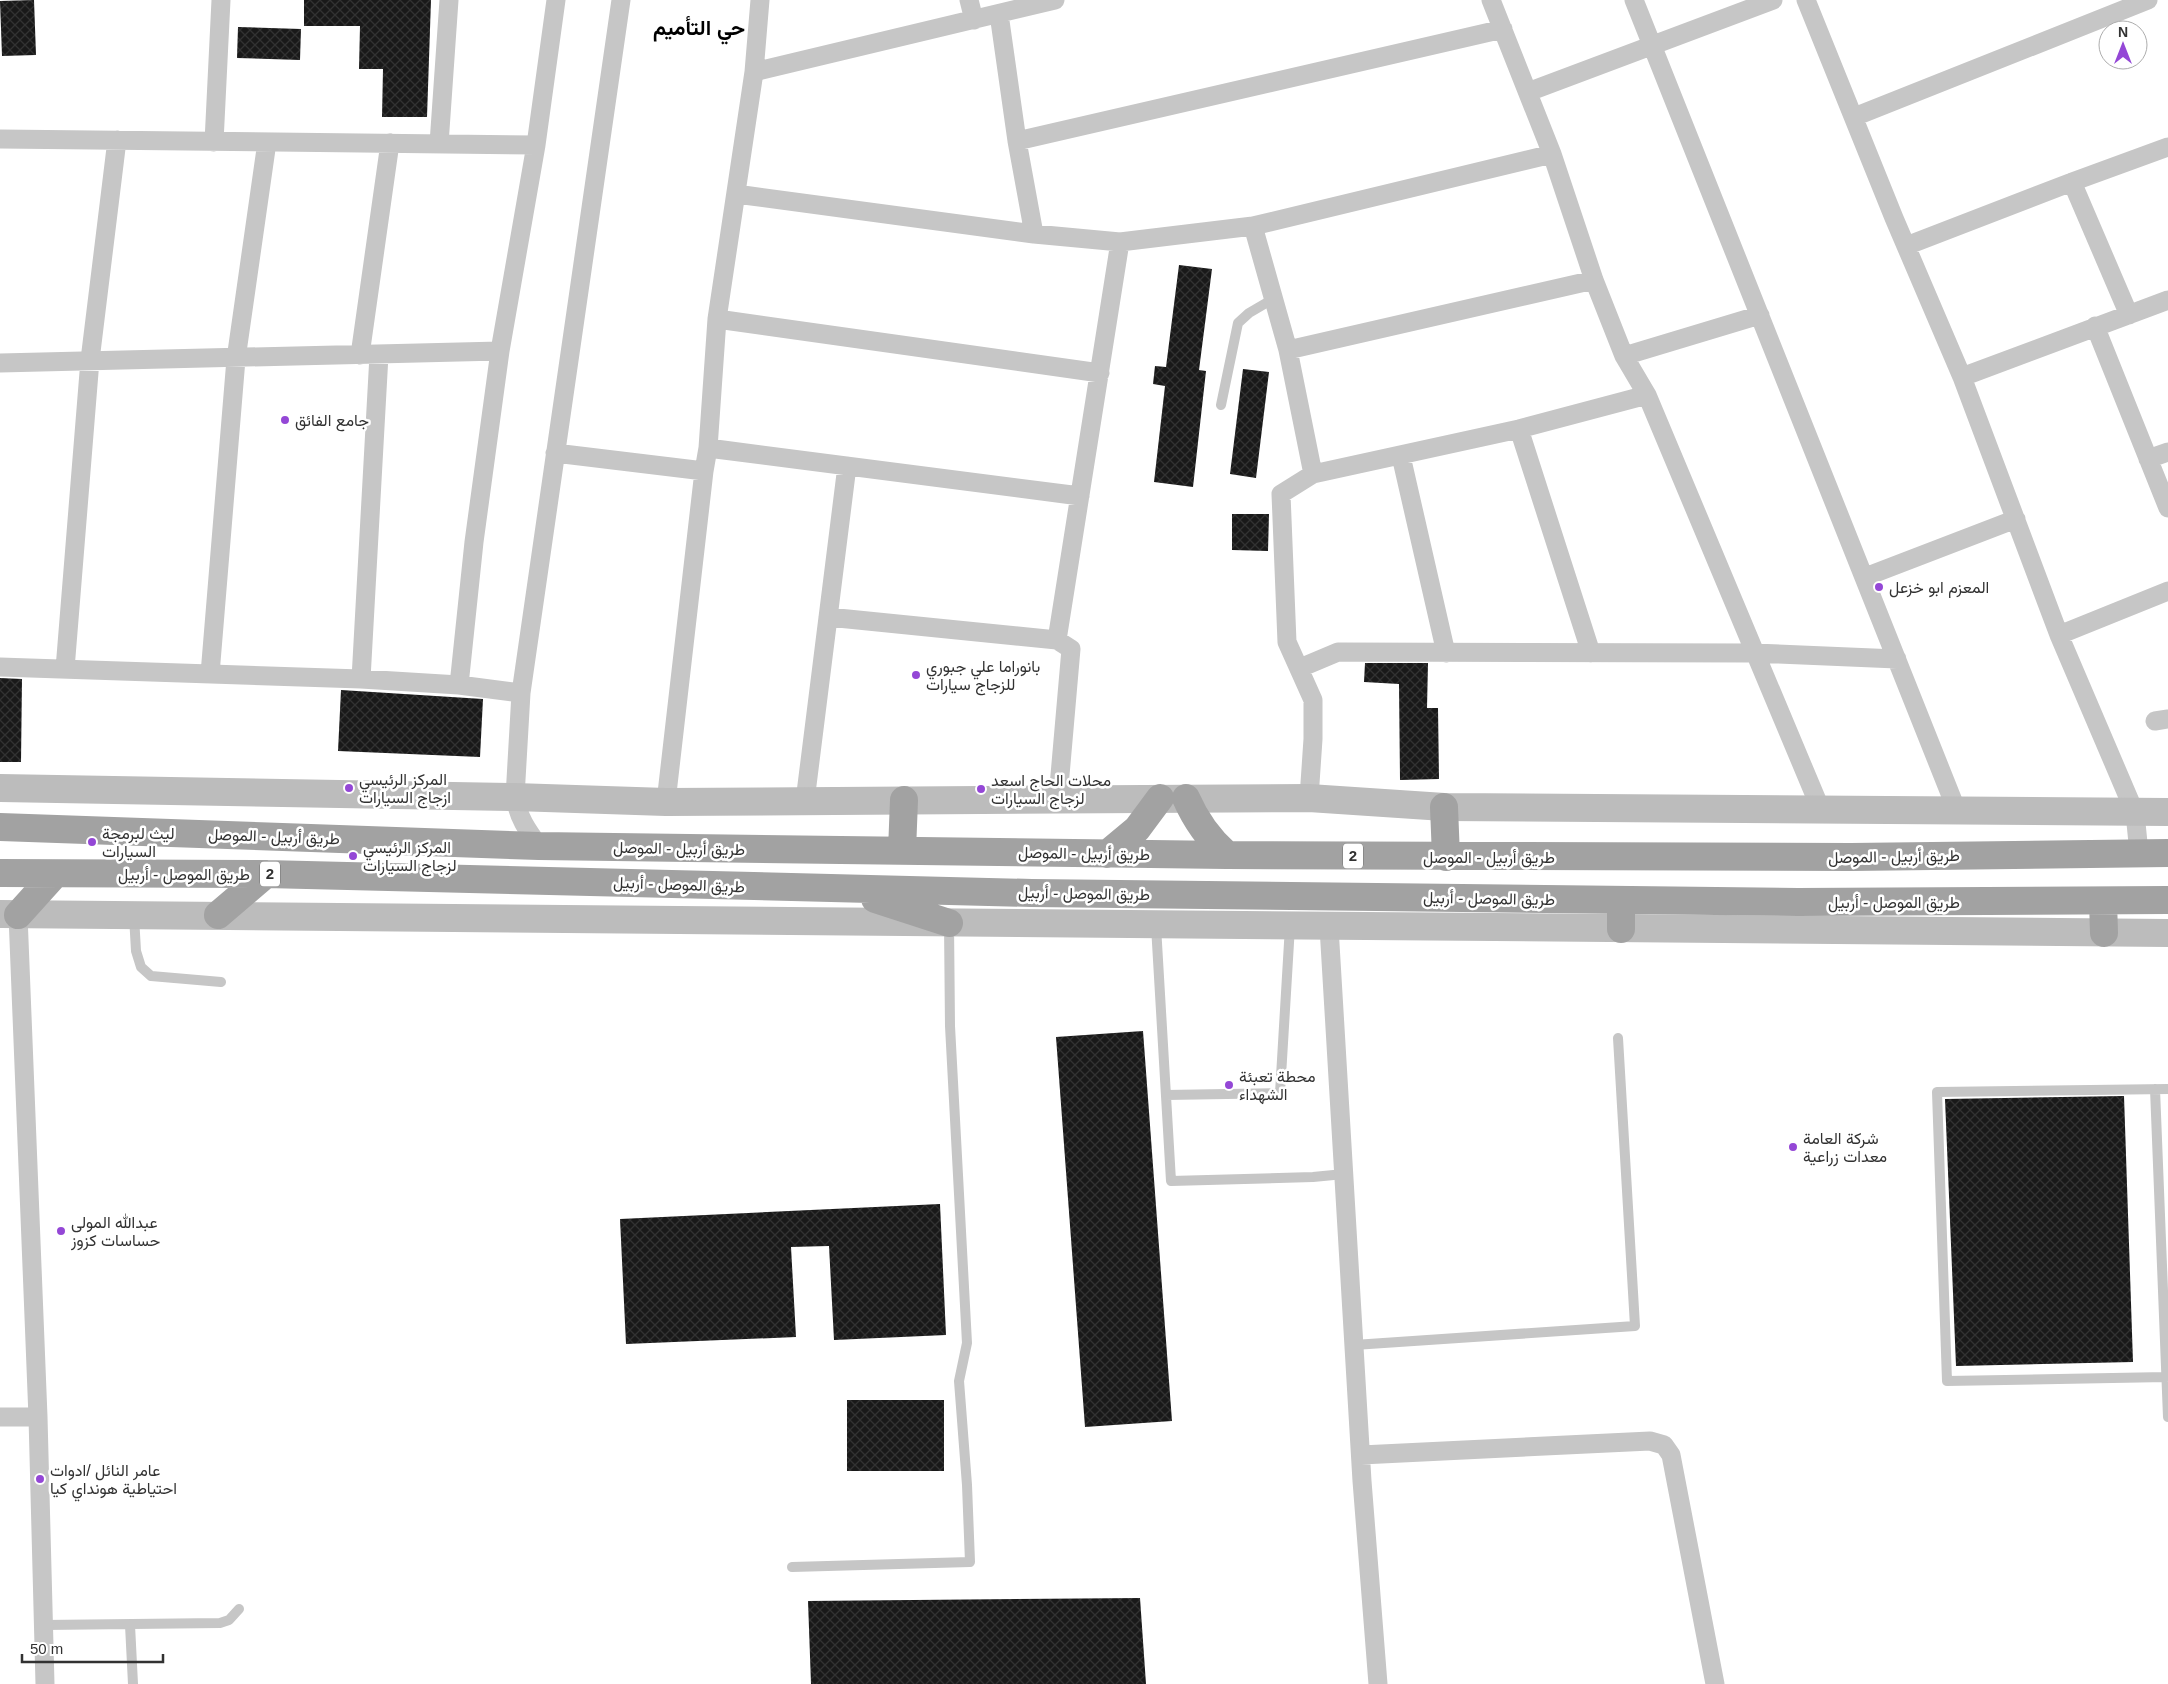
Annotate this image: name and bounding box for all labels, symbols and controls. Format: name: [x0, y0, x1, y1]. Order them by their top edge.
district label: حي التأميم: [653, 15, 745, 45]
north arrow: [2098, 20, 2148, 70]
text: N: [2118, 24, 2128, 40]
place label: جامع الفائق: [295, 412, 369, 432]
marker: جامع الفائق: [279, 414, 291, 426]
place label: المعزم ابو خزعل: [1889, 579, 1989, 598]
marker: المعزم ابو خزعل: [1873, 581, 1885, 593]
place label: بانوراما علي جبوري للزجاج سيارات: [926, 658, 1040, 696]
marker: بانوراما علي جبوري للزجاج سيارات: [910, 669, 922, 681]
place label: المركز الرئيسي ازجاج السيارات: [359, 771, 451, 809]
place label: محلات الحاج اسعد لزجاج السيارات: [991, 772, 1111, 810]
marker: المركز الرئيسي ازجاج السيارات: [343, 782, 355, 794]
marker: محلات الحاج اسعد لزجاج السيارات: [975, 783, 987, 795]
place label: ليث لبرمجة السيارات: [102, 825, 175, 862]
street label: طريق أربيل - الموصل: [208, 826, 340, 849]
marker: ليث لبرمجة السيارات: [86, 836, 98, 848]
place label: المركز الرئيسي لزجاج السيارات: [363, 839, 457, 877]
street label: طريق أربيل - الموصل: [613, 839, 745, 860]
street label: طريق أربيل - الموصل: [1018, 844, 1150, 865]
road number: 2: [1343, 844, 1363, 868]
street label: طريق أربيل - الموصل: [1828, 847, 1960, 868]
street label: طريق أربيل - الموصل: [1423, 849, 1555, 868]
marker: المركز الرئيسي لزجاج السيارات: [347, 850, 359, 862]
road number: 2: [260, 862, 280, 886]
street label: طريق الموصل - أربيل: [118, 866, 250, 885]
street label: طريق الموصل - أربيل: [613, 874, 745, 897]
street label: طريق الموصل - أربيل: [1018, 884, 1150, 905]
street label: طريق الموصل - أربيل: [1423, 889, 1555, 910]
street label: طريق الموصل - أربيل: [1828, 894, 1960, 913]
place label: محطة تعبئة الشهداء: [1239, 1068, 1316, 1105]
marker: محطة تعبئة الشهداء: [1223, 1079, 1235, 1091]
place label: شركة العامة معدات زراعية: [1803, 1130, 1887, 1167]
marker: شركة العامة معدات زراعية: [1787, 1141, 1799, 1153]
place label: عبدالله المولى حساسات كزوز: [70, 1213, 161, 1251]
marker: عبدالله المولى حساسات كزوز: [55, 1225, 67, 1237]
place label: عامر النائل /ادوات احتياطية هونداي كيا: [50, 1462, 177, 1502]
marker: عامر النائل /ادوات احتياطية هونداي كيا: [34, 1473, 46, 1485]
scale bar: [22, 1632, 164, 1664]
text: 50 m: [30, 1640, 63, 1657]

